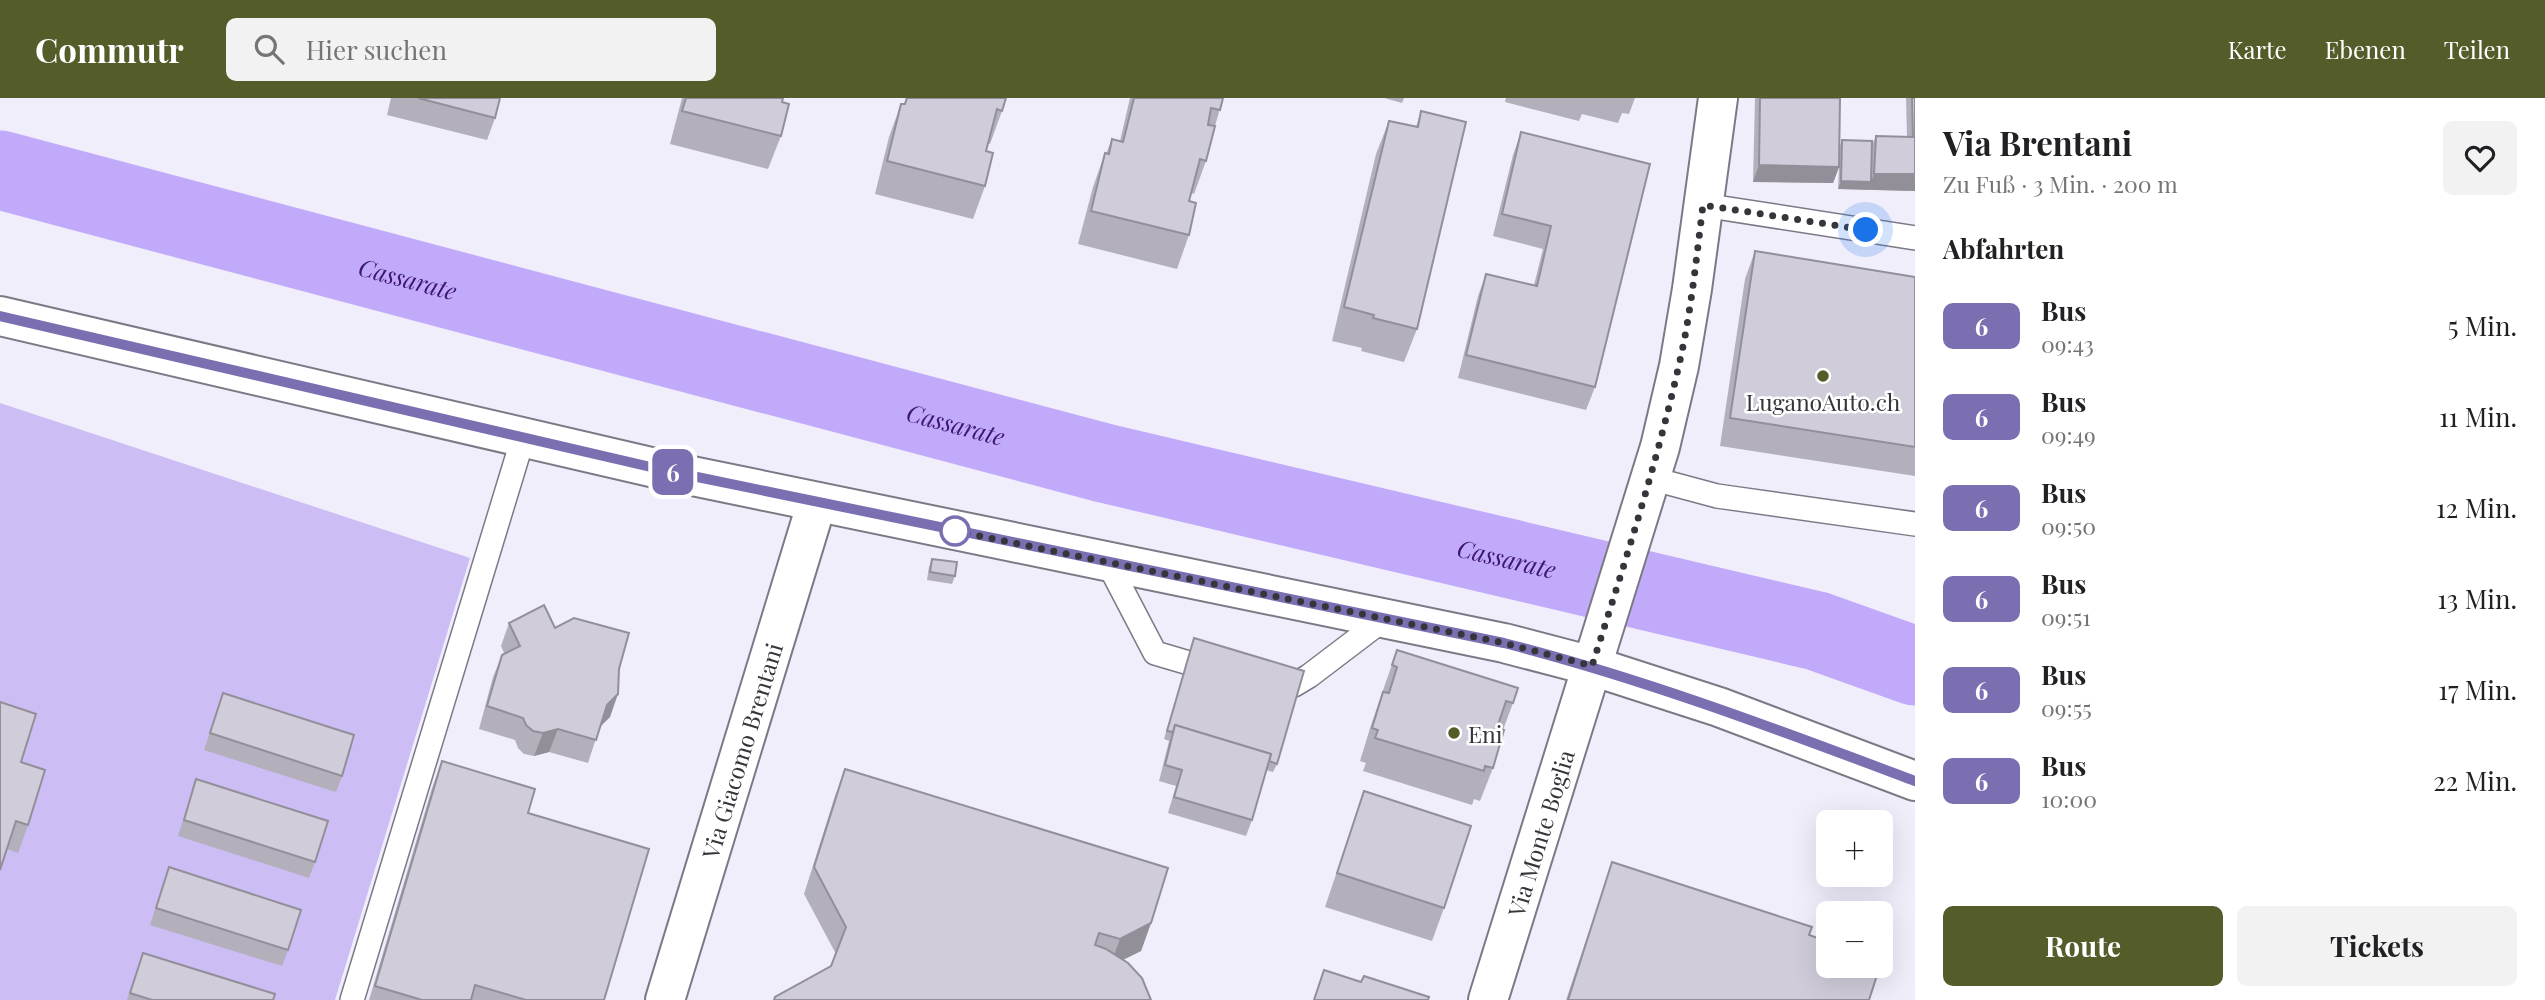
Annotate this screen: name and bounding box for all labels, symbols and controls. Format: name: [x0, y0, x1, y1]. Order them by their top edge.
search box: [226, 18, 716, 81]
text: Commutr: [35, 27, 184, 71]
icon: search: [250, 30, 288, 68]
text: Hier suchen: [306, 32, 447, 67]
text: Karte: [2228, 33, 2287, 65]
text: Ebenen: [2325, 33, 2406, 65]
text: Teilen: [2444, 33, 2510, 65]
text: Via Brentani: [1943, 120, 2132, 164]
button: heart: [2443, 121, 2517, 195]
text: Zu Fuß · 3 Min. · 200 m: [1943, 168, 2178, 199]
your location: [1848, 212, 1883, 247]
text: Abfahrten: [1943, 231, 2064, 266]
water label: Cassarate: [355, 250, 460, 307]
text: Bus: [2041, 293, 2086, 328]
text: 5 Min.: [2448, 308, 2517, 343]
text: 6: [1975, 310, 1988, 342]
text: 09:43: [2041, 328, 2094, 359]
marker: LuganoAuto.ch: [1815, 368, 1831, 384]
text: Bus: [2041, 384, 2086, 419]
place label: LuganoAuto.ch: [1746, 386, 1901, 417]
water label: Cassarate: [903, 395, 1008, 452]
text: 11 Min.: [2439, 399, 2517, 434]
text: 6: [1975, 401, 1988, 433]
text: 09:49: [2041, 419, 2096, 450]
line badge: 6: [650, 449, 696, 495]
text: 6: [666, 456, 680, 488]
text: Bus: [2041, 475, 2086, 510]
text: 12 Min.: [2436, 490, 2517, 525]
text: 6: [1975, 492, 1988, 524]
text: 09:50: [2041, 510, 2096, 541]
unlabelled marker: [940, 516, 970, 546]
water label: Cassarate: [1454, 531, 1559, 585]
text: Bus: [2041, 566, 2086, 601]
text: 13 Min.: [2437, 581, 2517, 616]
text: 6: [1975, 583, 1988, 615]
text: 09:51: [2041, 601, 2091, 632]
street label: Via Giacomo Brentani: [693, 638, 789, 863]
text: Bus: [2041, 657, 2086, 692]
text: 17 Min.: [2438, 672, 2517, 707]
text: 6: [1975, 674, 1988, 706]
text: 09:55: [2041, 692, 2092, 723]
place label: Eni: [1468, 718, 1503, 749]
marker: Eni: [1446, 725, 1462, 741]
street label: Via Monte Boglia: [1499, 745, 1581, 921]
text: Bus: [2041, 748, 2086, 783]
text: 22 Min.: [2433, 763, 2517, 798]
text: 6: [1975, 765, 1988, 797]
text: 10:00: [2041, 783, 2097, 814]
map controls: [1816, 810, 1893, 978]
button: +: [1816, 810, 1893, 887]
button: −: [1816, 901, 1893, 978]
button: Route: [1943, 906, 2223, 986]
button: Tickets: [2237, 906, 2517, 986]

